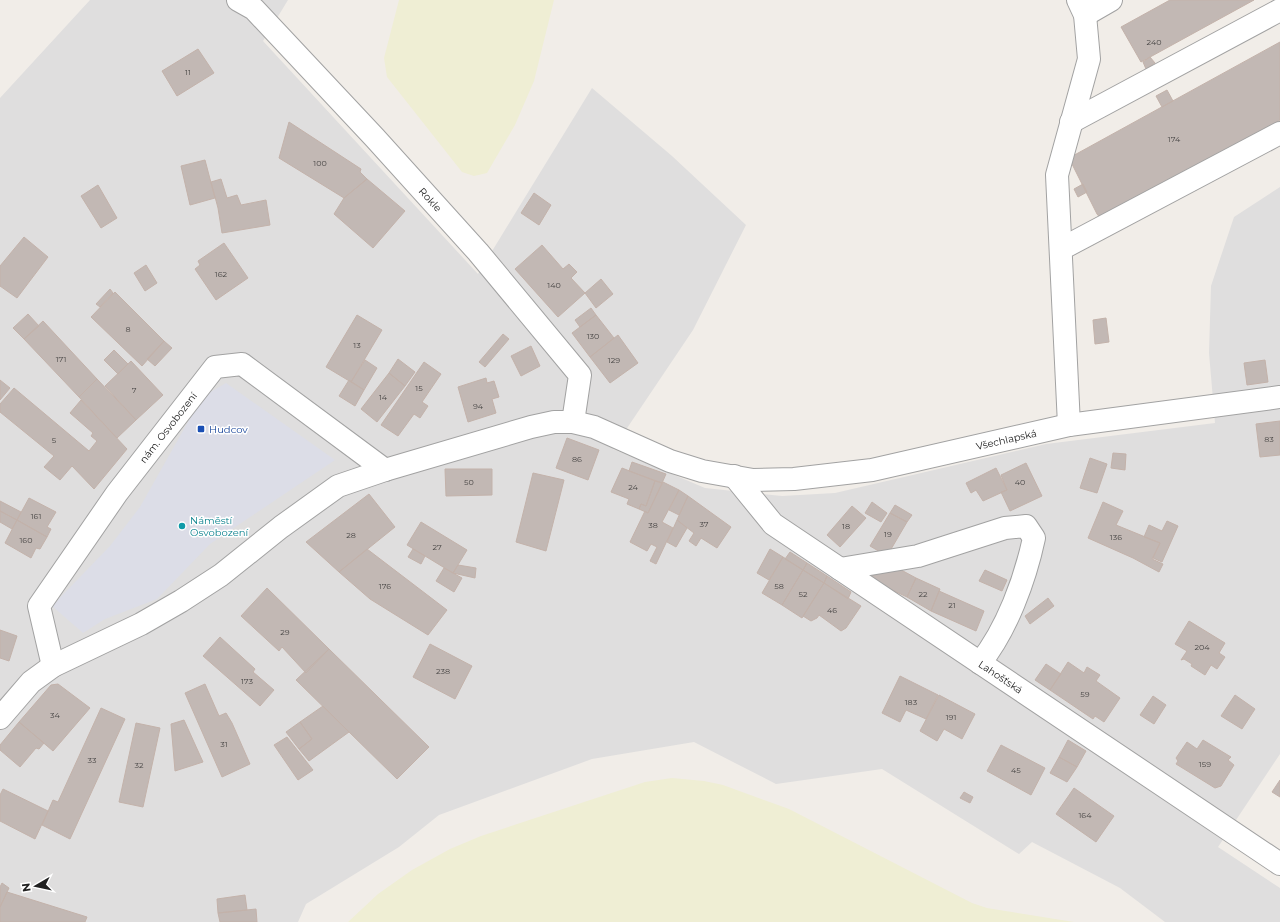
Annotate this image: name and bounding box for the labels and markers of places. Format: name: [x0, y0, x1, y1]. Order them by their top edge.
place label: Hudcov: [209, 423, 248, 436]
marker: Hudcov: [196, 424, 206, 434]
place label: Náměstí Osvobození: [190, 514, 249, 539]
marker: Náměstí Osvobození: [177, 521, 187, 531]

